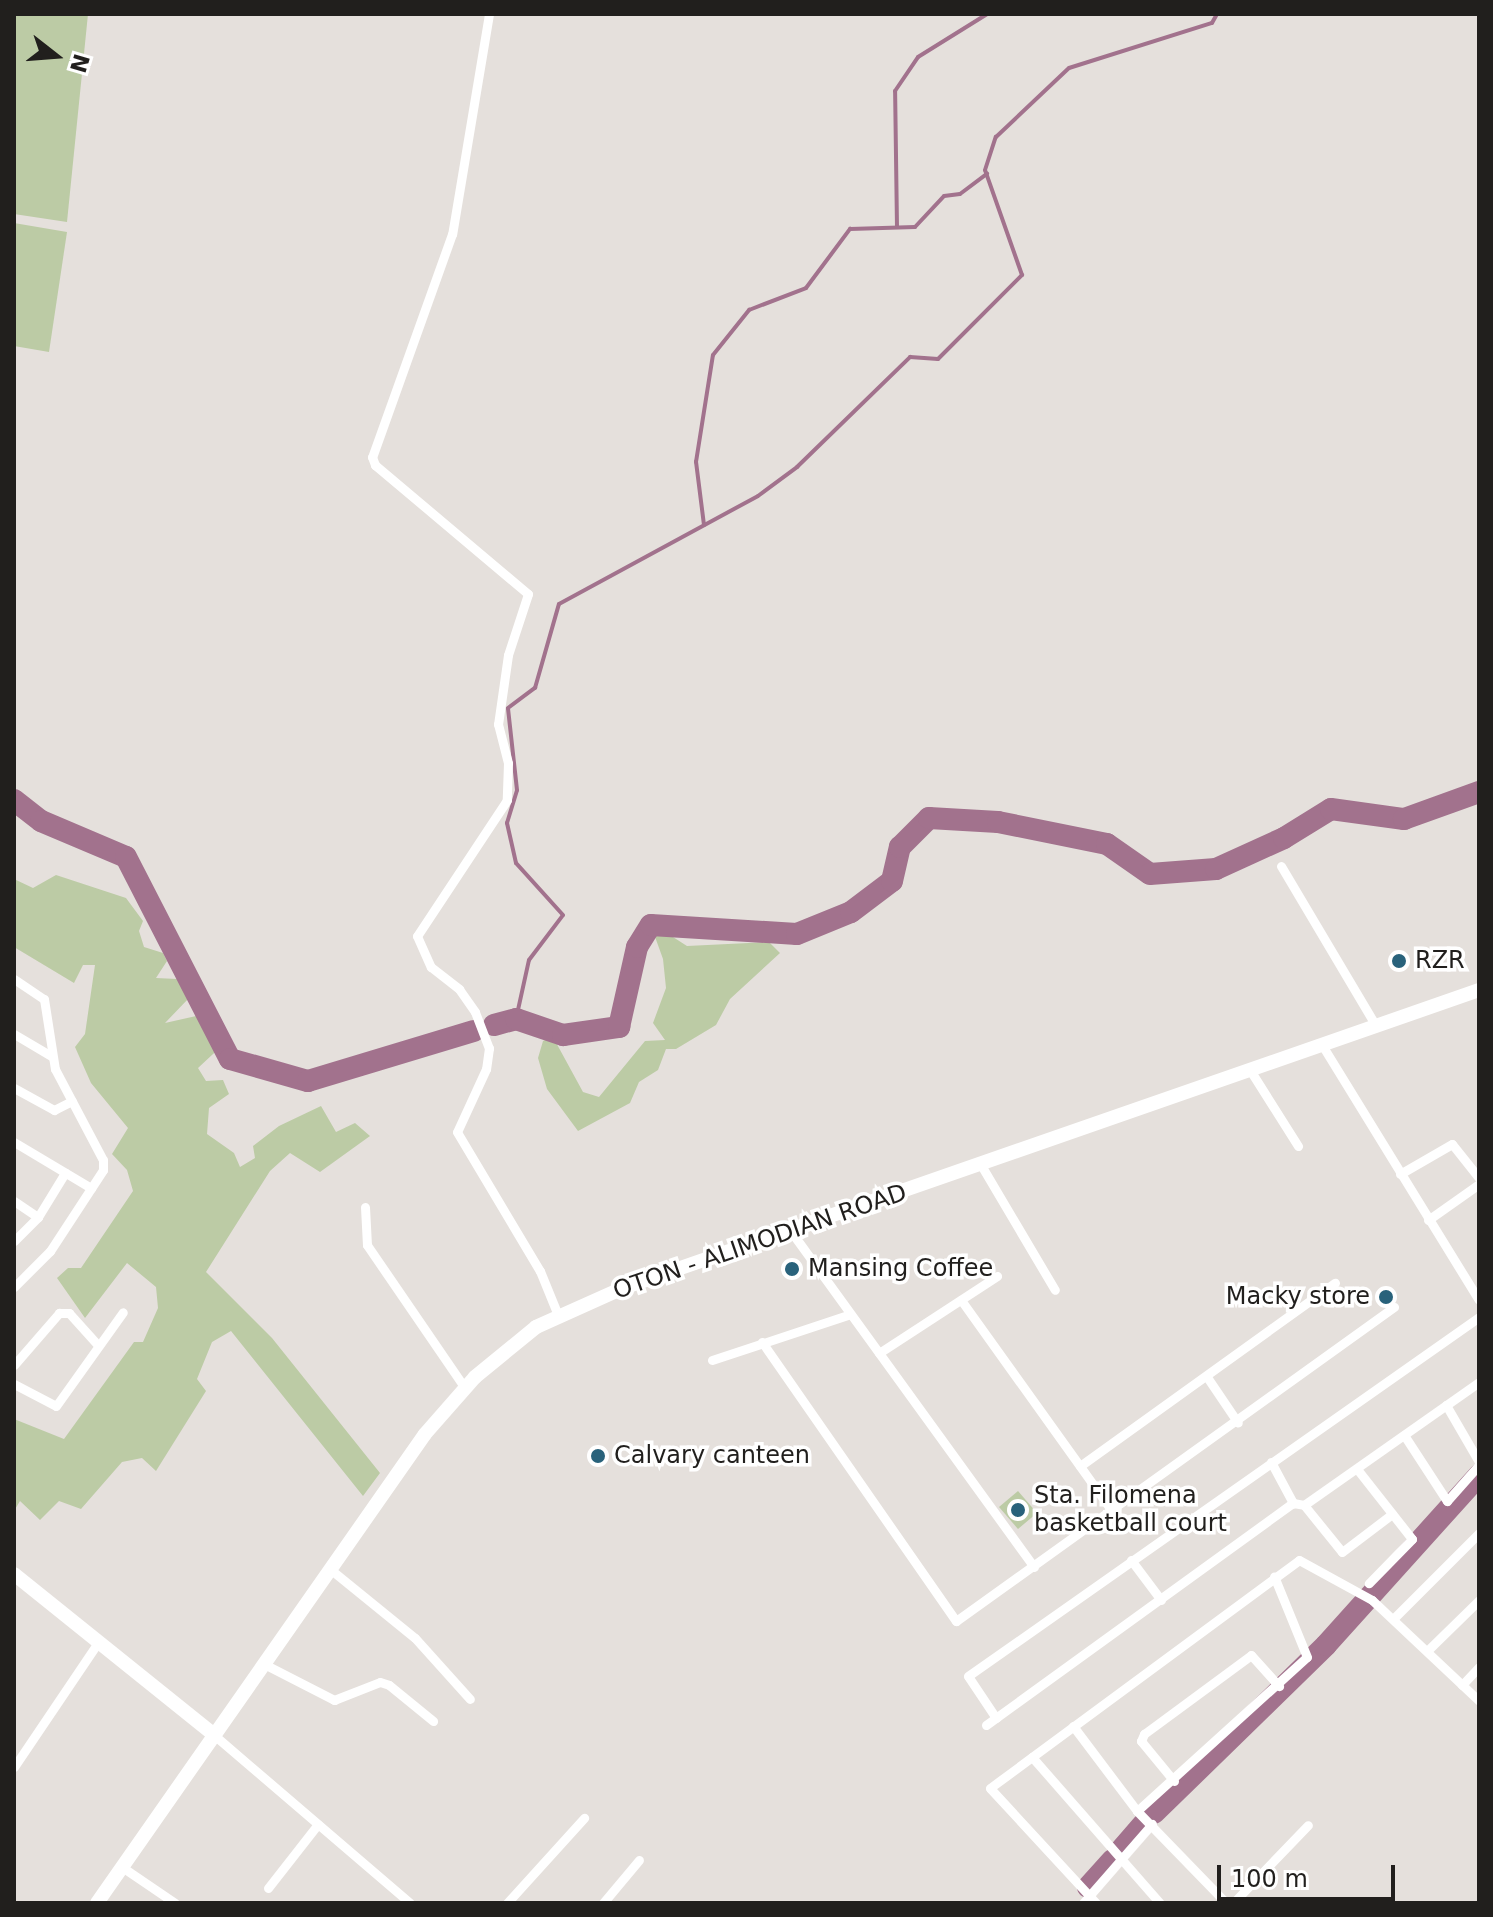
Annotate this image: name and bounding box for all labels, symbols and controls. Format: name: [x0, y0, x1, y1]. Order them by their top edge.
north arrow: [16, 16, 96, 96]
text: N: [65, 51, 94, 76]
place label: RZR: [1415, 947, 1465, 975]
marker: RZR: [1390, 952, 1408, 970]
street label: OTON - ALIMODIAN ROAD: [610, 1178, 910, 1306]
place label: Mansing Coffee: [808, 1255, 993, 1283]
marker: Mansing Coffee: [783, 1260, 801, 1278]
place label: Macky store: [1226, 1283, 1370, 1311]
marker: Macky store: [1377, 1288, 1395, 1306]
place label: Calvary canteen: [614, 1442, 810, 1470]
marker: Calvary canteen: [589, 1447, 607, 1465]
place label: Sta. Filomena basketball court: [1034, 1482, 1227, 1538]
marker: Sta. Filomena basketball court: [1009, 1501, 1027, 1519]
scale bar: [1221, 1849, 1399, 1899]
text: 100 m: [1231, 1865, 1308, 1893]

